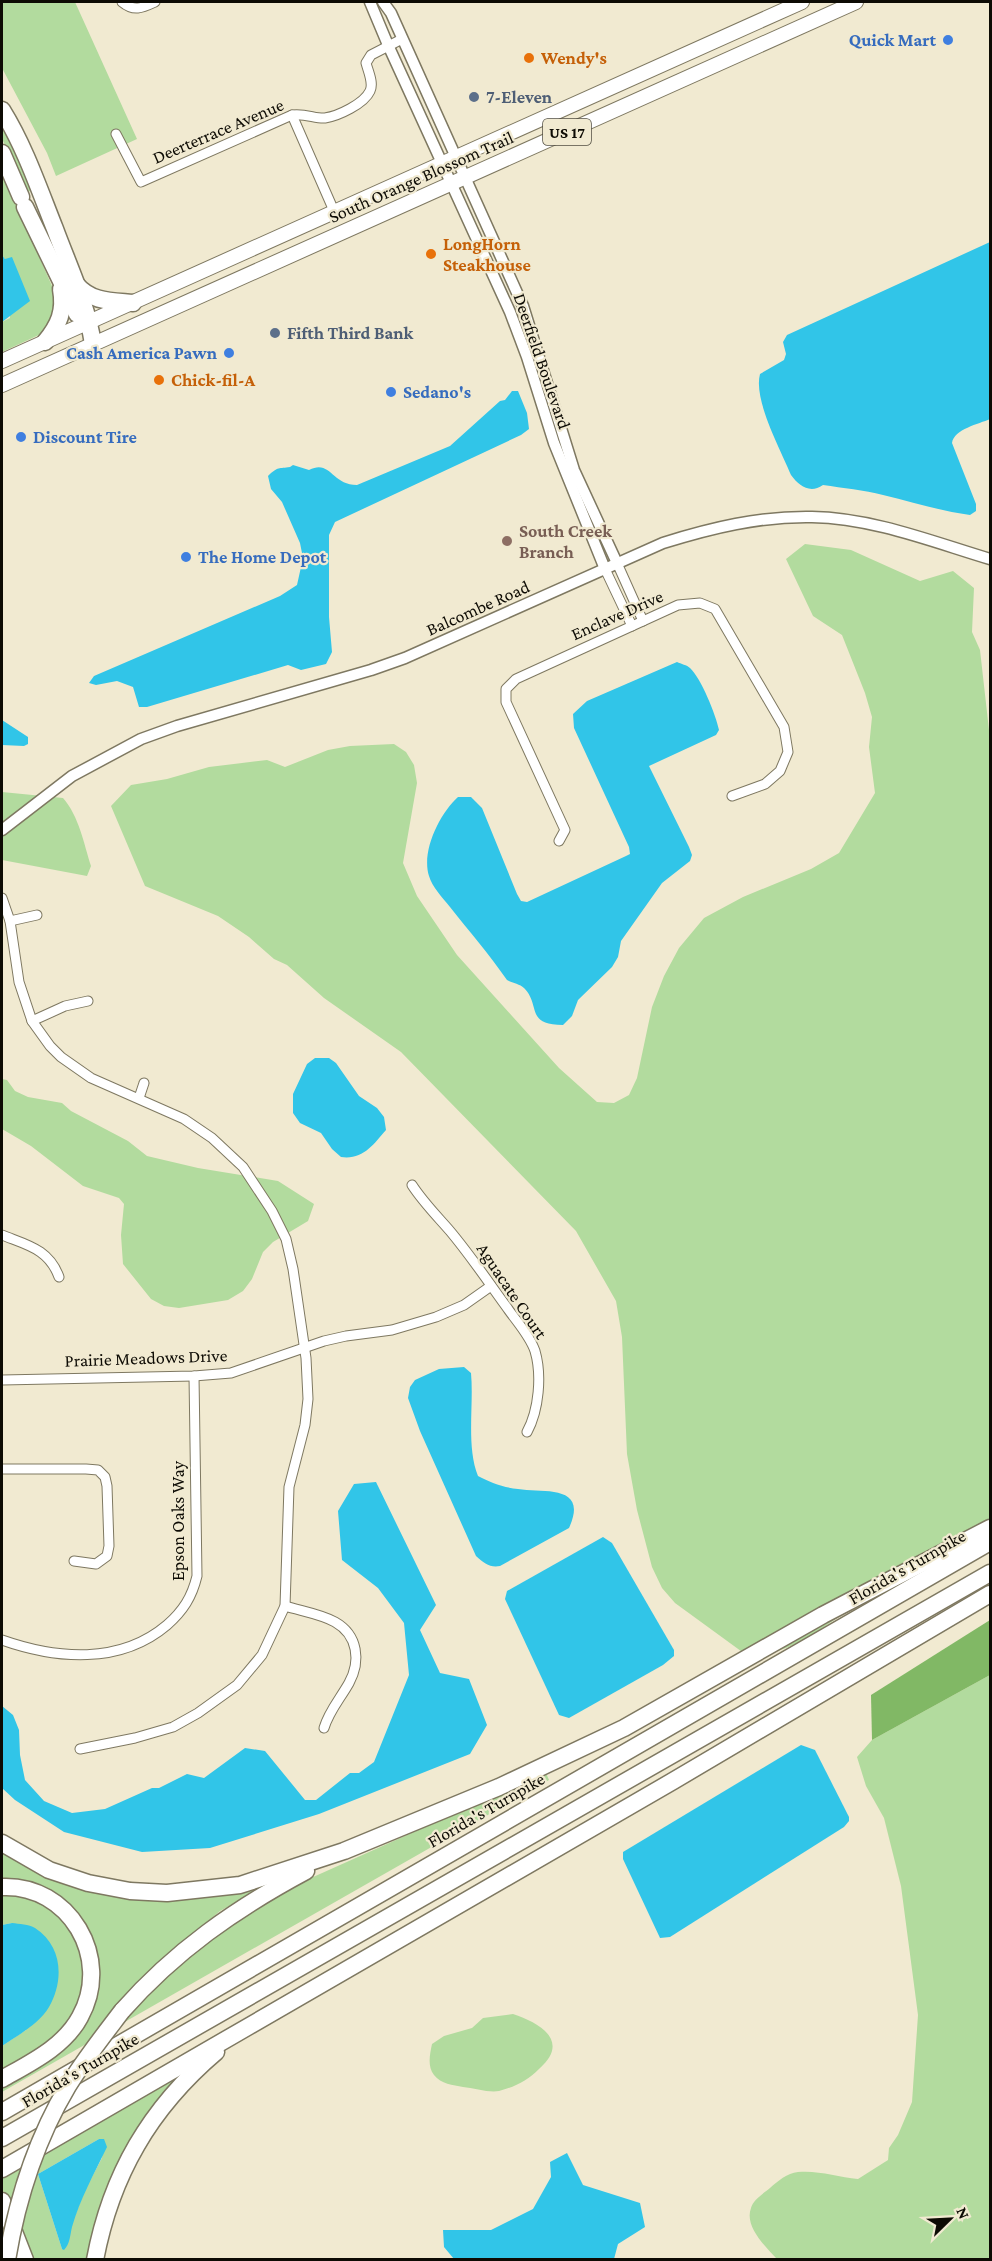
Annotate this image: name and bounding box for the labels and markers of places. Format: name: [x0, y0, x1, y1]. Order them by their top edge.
place label: Quick Mart: [849, 30, 937, 50]
marker: Quick Mart: [941, 33, 955, 47]
place label: Wendy's: [540, 48, 607, 68]
marker: Wendy's: [522, 51, 536, 65]
place label: 7-Eleven: [486, 87, 553, 107]
marker: 7-Eleven: [467, 90, 481, 104]
place label: LongHorn Steakhouse: [443, 234, 531, 275]
marker: LongHorn Steakhouse: [424, 247, 438, 261]
place label: Fifth Third Bank: [287, 323, 414, 343]
marker: Fifth Third Bank: [268, 326, 282, 340]
place label: Cash America Pawn: [66, 343, 218, 363]
marker: Cash America Pawn: [222, 346, 236, 360]
place label: Chick-fil-A: [171, 370, 256, 390]
marker: Chick-fil-A: [152, 373, 166, 387]
place label: Sedano's: [403, 382, 471, 402]
marker: Sedano's: [384, 385, 398, 399]
place label: Discount Tire: [33, 427, 137, 447]
marker: Discount Tire: [14, 430, 28, 444]
place label: South Creek Branch: [519, 521, 612, 562]
marker: South Creek Branch: [500, 534, 514, 548]
place label: The Home Depot: [198, 547, 327, 567]
marker: The Home Depot: [179, 550, 193, 564]

